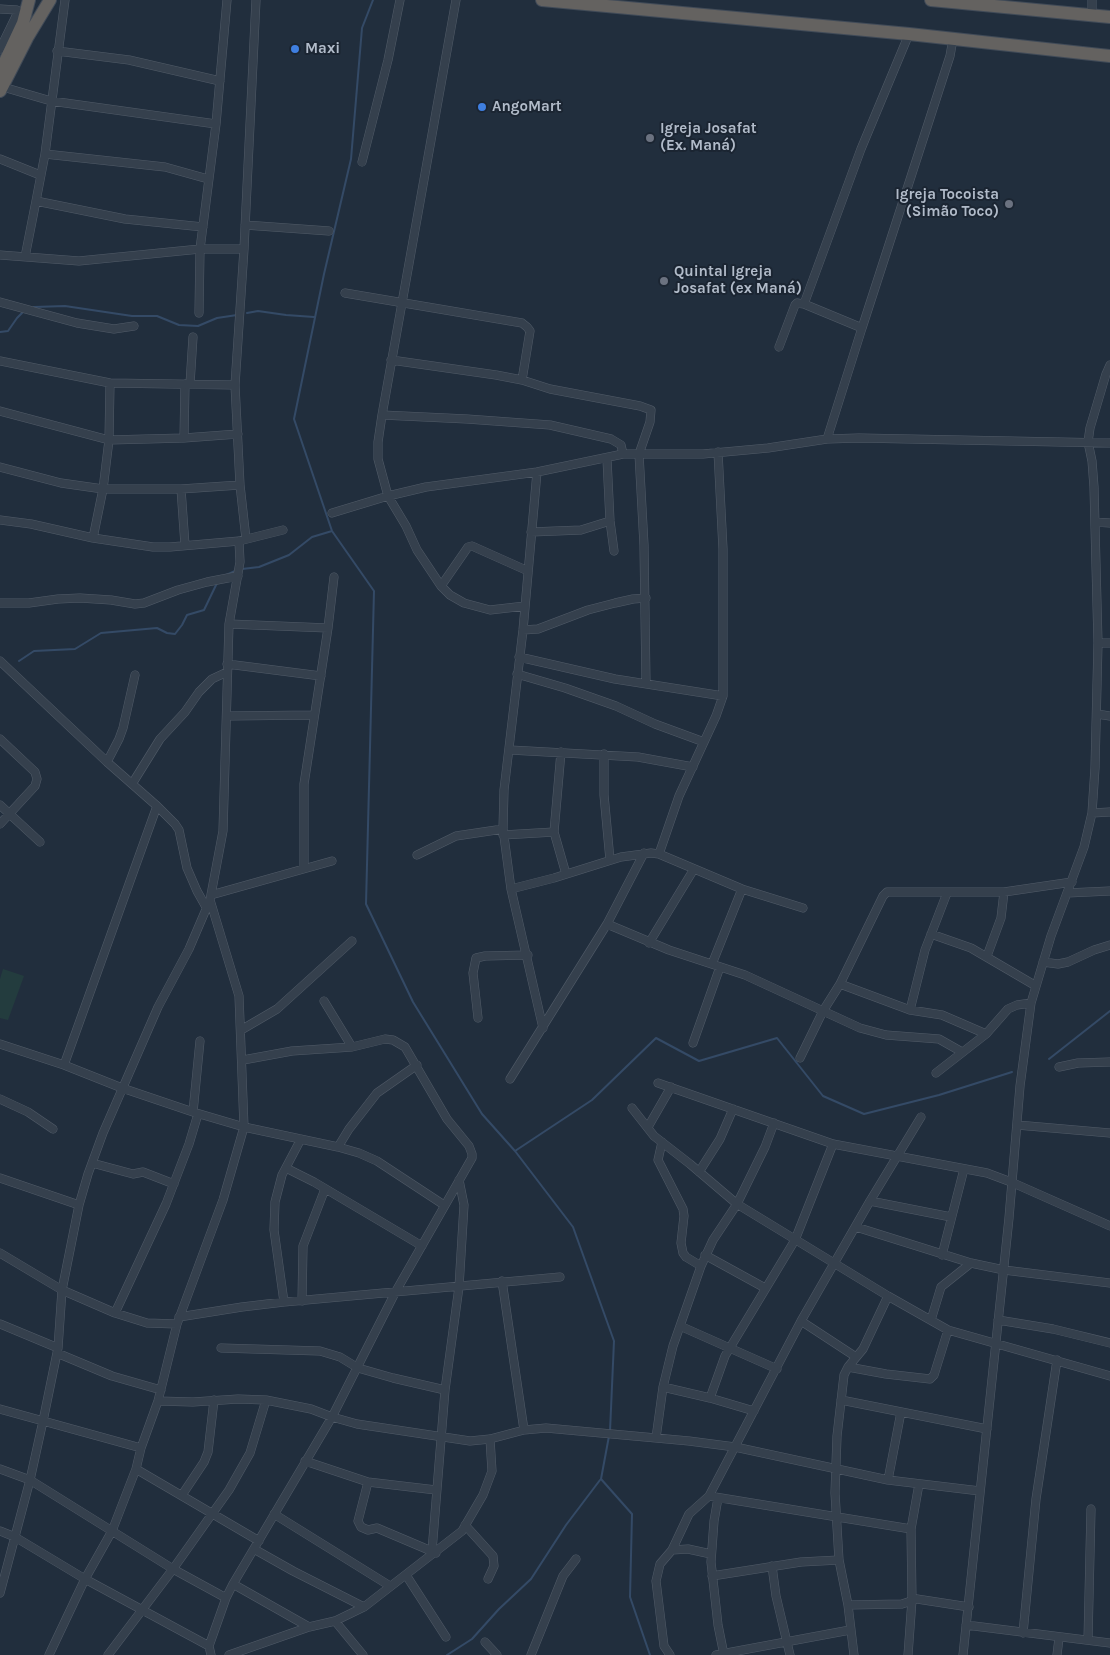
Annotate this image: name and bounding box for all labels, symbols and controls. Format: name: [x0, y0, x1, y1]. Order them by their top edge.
place label: Maxi: [305, 40, 340, 58]
marker: Maxi: [289, 43, 301, 55]
place label: AngoMart: [492, 98, 562, 116]
marker: AngoMart: [476, 101, 488, 113]
place label: Igreja Josafat (Ex. Maná): [660, 120, 757, 155]
marker: Igreja Josafat (Ex. Maná): [644, 132, 656, 144]
place label: Igreja Tocoista (Simão Toco): [895, 186, 999, 221]
marker: Igreja Tocoista (Simão Toco): [1003, 198, 1015, 210]
place label: Quintal Igreja Josafat (ex Maná): [674, 263, 802, 298]
marker: Quintal Igreja Josafat (ex Maná): [658, 275, 670, 287]

